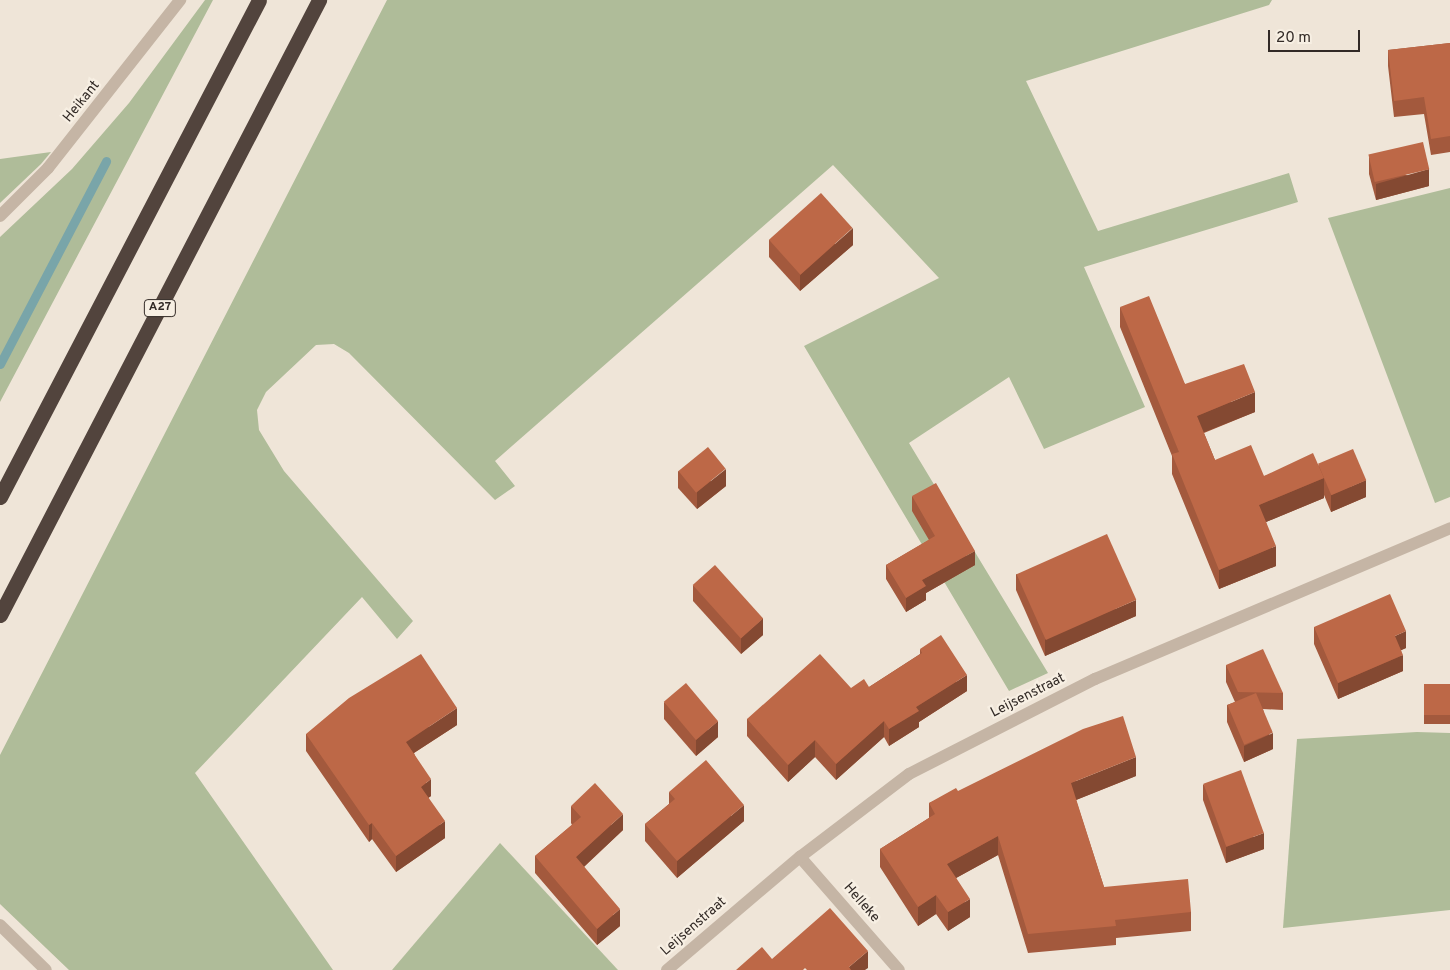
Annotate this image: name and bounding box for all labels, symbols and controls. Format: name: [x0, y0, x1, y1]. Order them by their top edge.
scale bar: [1270, 20, 1362, 52]
text: 20 m: [1276, 29, 1311, 48]
street label: Heikant: [60, 78, 104, 126]
road number: A27: [144, 298, 176, 318]
street label: Leijsenstraat: [988, 670, 1068, 722]
street label: Helleke: [839, 880, 883, 926]
street label: Leijsenstraat: [658, 894, 730, 960]

